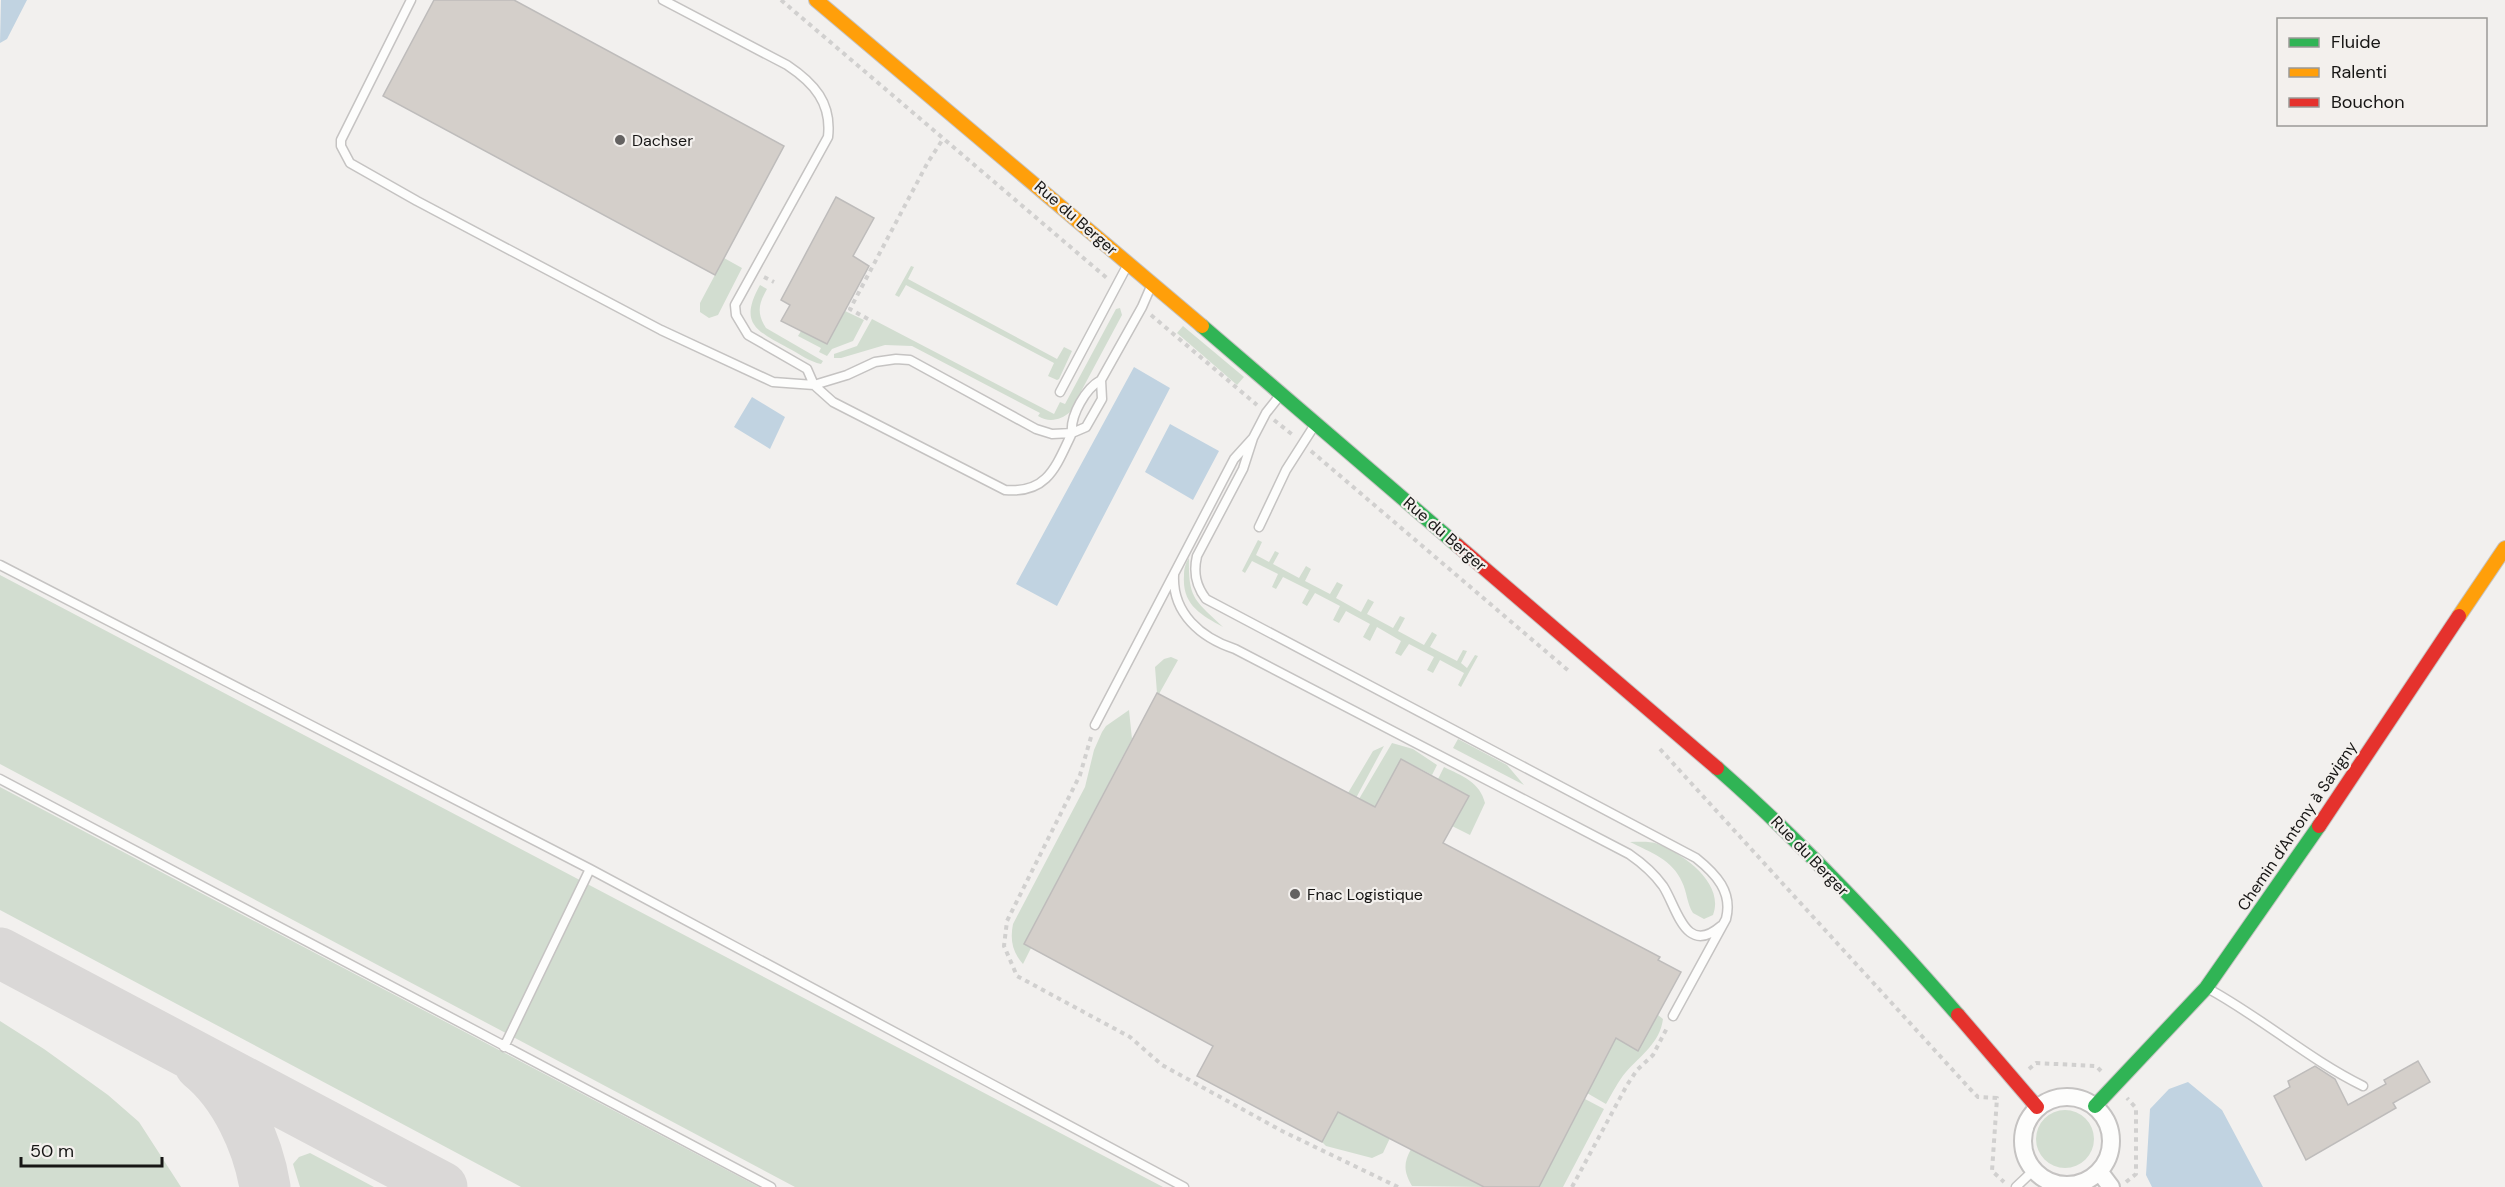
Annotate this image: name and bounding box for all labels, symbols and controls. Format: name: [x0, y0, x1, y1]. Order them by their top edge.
legend: [2277, 18, 2487, 126]
text: Fluide: [2331, 30, 2381, 54]
text: Ralenti: [2331, 60, 2387, 84]
text: Bouchon: [2331, 90, 2405, 114]
place label: Dachser: [632, 130, 693, 151]
marker: Dachser: [613, 133, 627, 147]
street label: Rue du Berger: [1030, 176, 1122, 260]
street label: Rue du Berger: [1399, 492, 1491, 576]
street label: Chemin d'Antony à Savigny: [2232, 737, 2362, 915]
street label: Rue du Berger: [1766, 811, 1854, 901]
place label: Fnac Logistique: [1307, 884, 1423, 905]
marker: Fnac Logistique: [1288, 887, 1302, 901]
scale bar: [21, 1130, 162, 1168]
text: 50 m: [30, 1139, 74, 1163]

